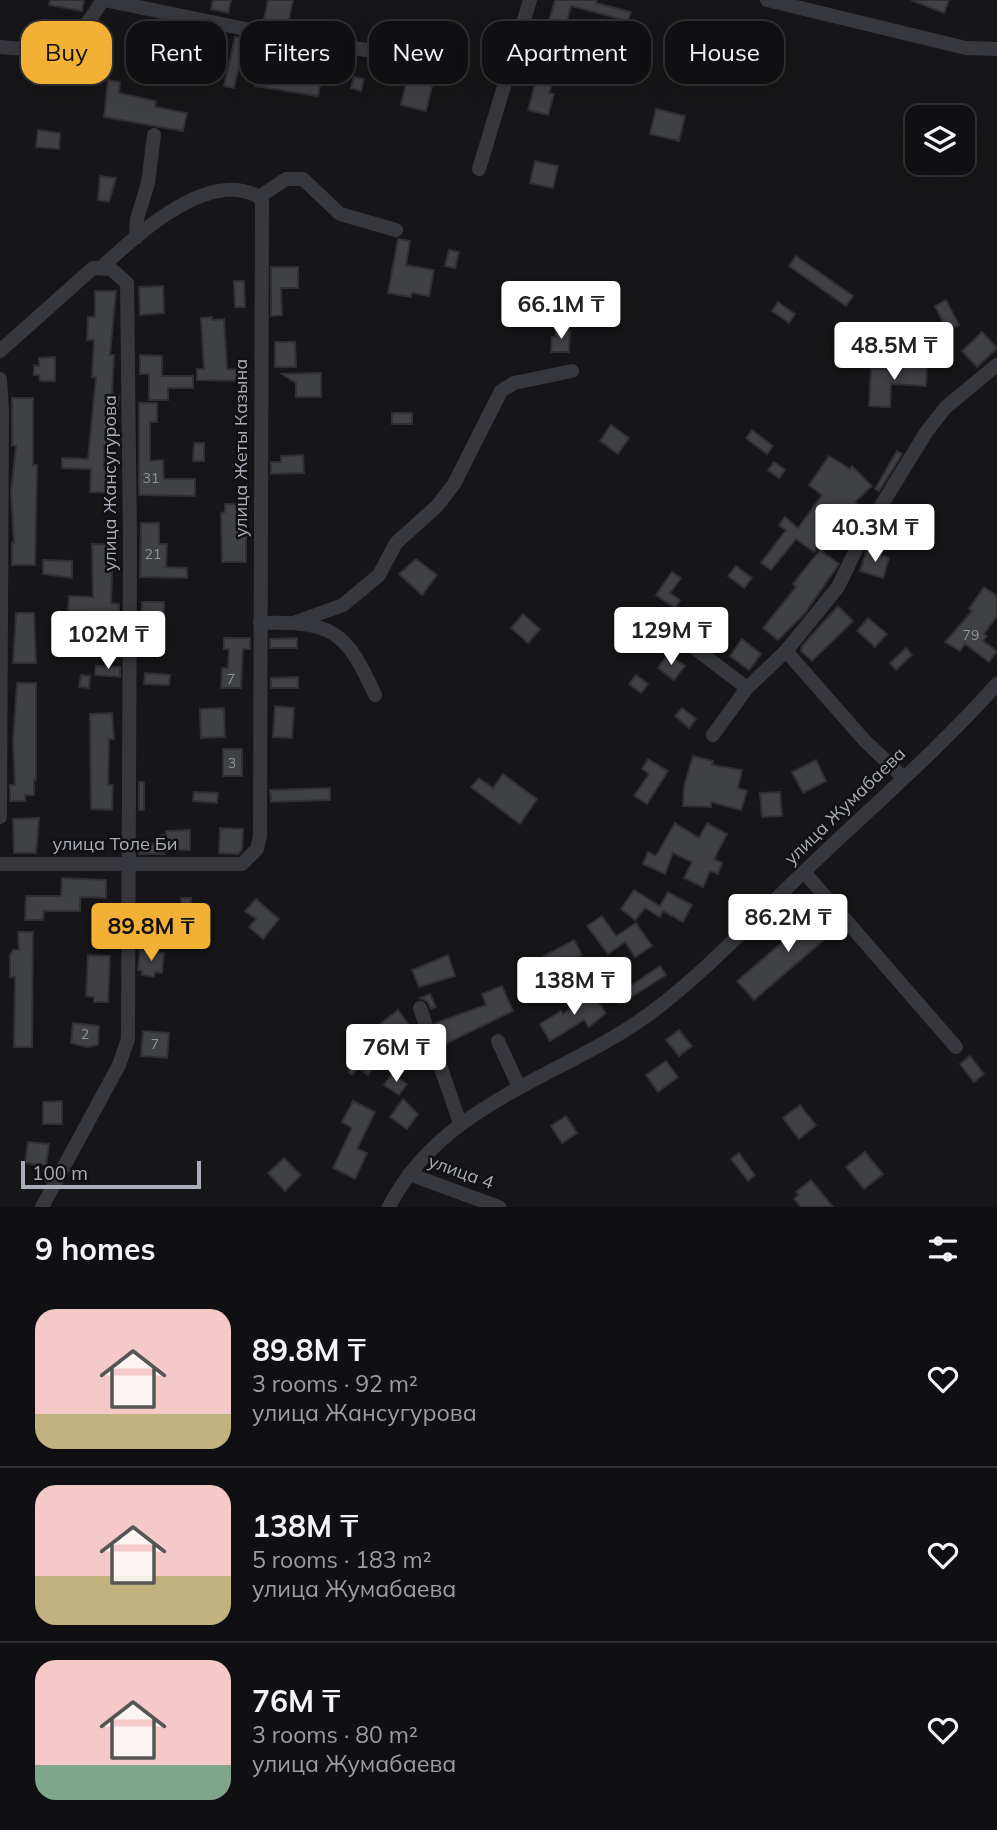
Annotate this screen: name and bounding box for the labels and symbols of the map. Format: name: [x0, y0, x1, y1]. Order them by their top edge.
pin: 66.1M ₸: [496, 282, 626, 341]
pin: 48.5M ₸: [829, 322, 959, 382]
street label: улица Жеты Казына: [229, 359, 252, 537]
street label: улица Жансугурова: [98, 395, 121, 571]
house number: 31: [143, 469, 159, 487]
pin: 40.3M ₸: [810, 504, 940, 564]
house number: 21: [145, 545, 161, 563]
pin: 129M ₸: [614, 608, 728, 667]
pin: 102M ₸: [51, 612, 165, 671]
house number: 79: [963, 626, 979, 644]
house number: 7: [227, 670, 235, 688]
street label: улица Жумабаева: [779, 742, 910, 869]
house number: 3: [228, 754, 236, 772]
street label: улица Толе Би: [52, 832, 178, 855]
pin: 86.2M ₸: [723, 894, 853, 954]
pin: 89.8M ₸: [86, 904, 216, 963]
pin: 138M ₸: [517, 958, 631, 1017]
pin: 76M ₸: [347, 1024, 445, 1084]
house number: 2: [81, 1025, 89, 1043]
house number: 7: [151, 1035, 159, 1053]
street label: улица 4: [425, 1149, 497, 1194]
scale bar: [21, 1158, 201, 1190]

